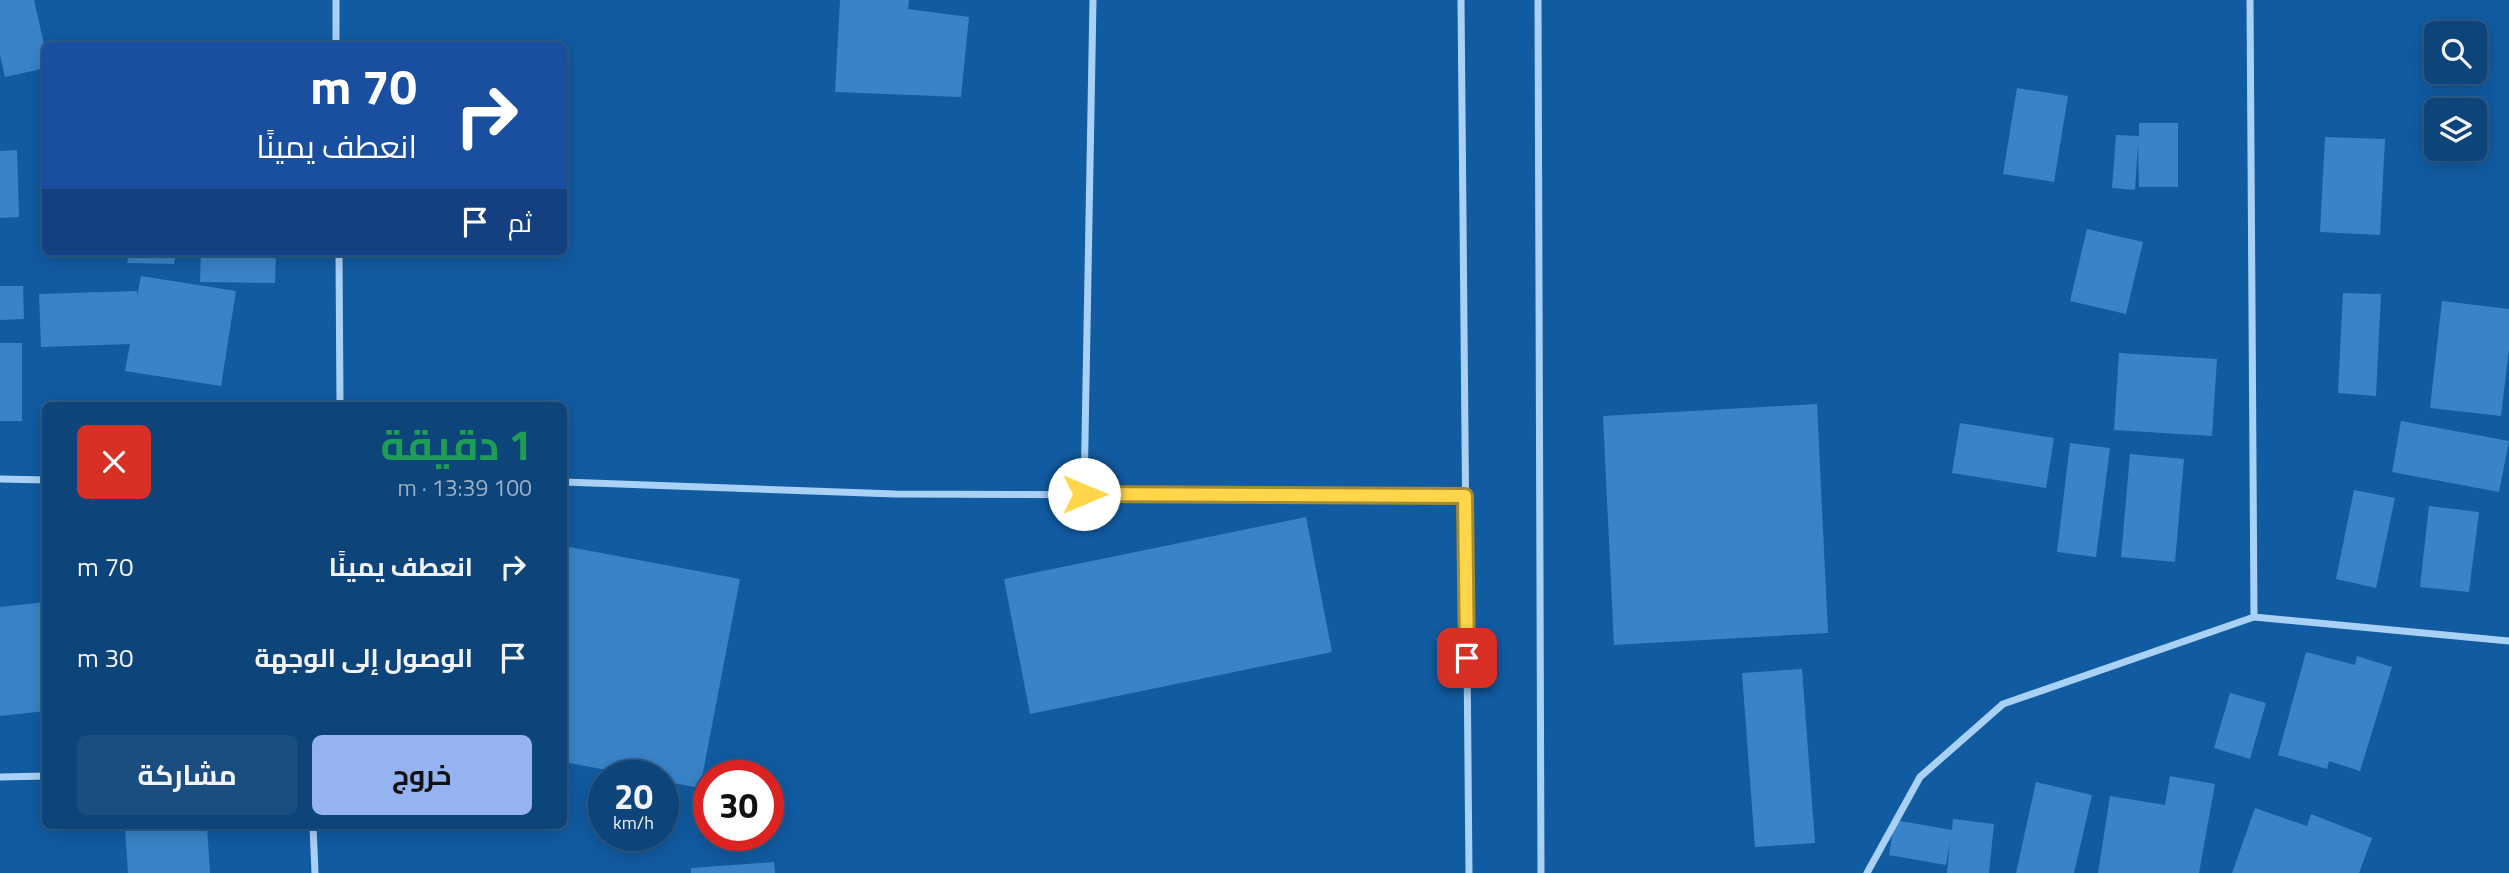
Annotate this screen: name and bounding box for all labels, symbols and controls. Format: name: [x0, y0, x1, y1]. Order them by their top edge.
map controls: [2424, 21, 2487, 161]
button: search: [2424, 21, 2487, 84]
text: 70 m: [310, 48, 417, 123]
icon: right: [441, 70, 532, 161]
button: layers: [2424, 98, 2487, 161]
text: انعطف يمينًا: [256, 122, 417, 170]
icon: arrive: [456, 203, 494, 241]
text: ثم: [508, 203, 532, 242]
text: 1 دقيقة: [380, 412, 532, 476]
button: close: [77, 425, 151, 499]
position arrow: [1047, 457, 1121, 531]
text: 100 m · 13:39: [397, 470, 532, 505]
text: 70 m: [77, 547, 134, 586]
text: انعطف يمينًا: [329, 547, 473, 586]
icon: right: [494, 548, 532, 586]
pin: [1437, 628, 1497, 688]
text: 30 m: [77, 638, 134, 677]
text: الوصول إلى الوجهة: [254, 638, 473, 677]
icon: arrive: [494, 639, 532, 677]
icon: arrive: [1448, 639, 1486, 677]
button: مشاركة: [77, 735, 298, 815]
button: خروج: [312, 735, 532, 815]
speed limit sign: 30: [693, 760, 784, 851]
text: 20: [614, 769, 653, 823]
text: km/h: [613, 809, 654, 836]

